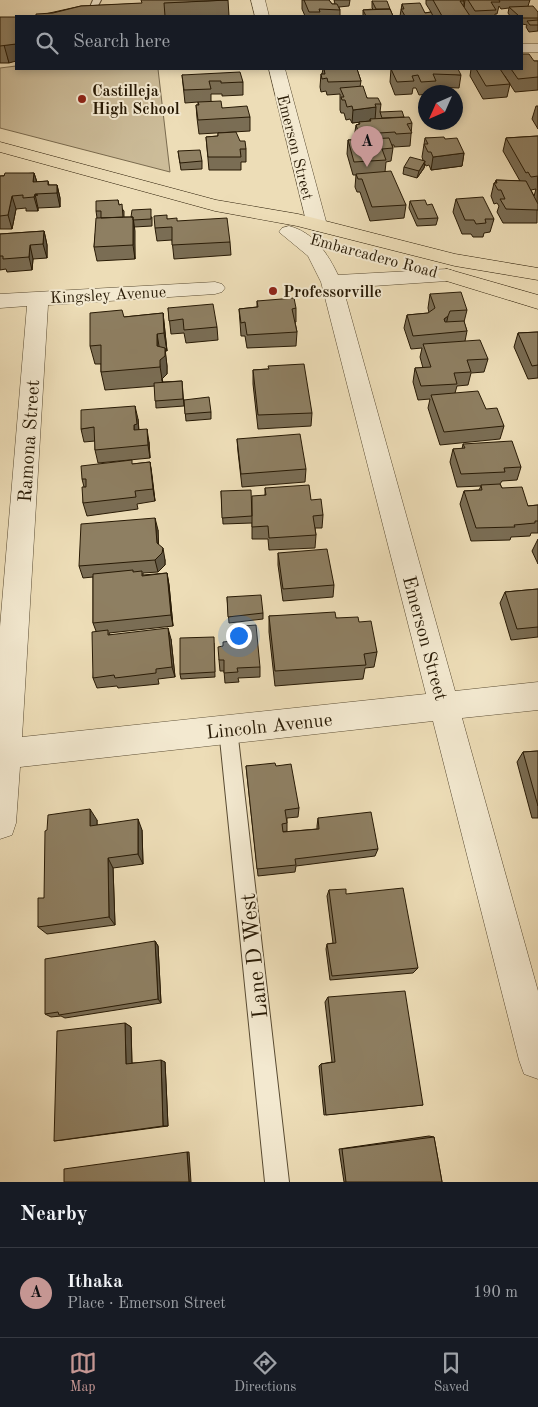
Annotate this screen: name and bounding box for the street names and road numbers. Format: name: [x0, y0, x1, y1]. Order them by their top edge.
street label: Emerson Street: [273, 93, 315, 202]
street label: Embarcadero Road: [308, 232, 439, 282]
street label: Kingsley Avenue: [50, 285, 166, 307]
street label: Ramona Street: [17, 379, 44, 503]
street label: Emerson Street: [398, 574, 449, 703]
street label: Lincoln Avenue: [205, 711, 333, 744]
street label: Lane D West: [237, 892, 273, 1020]

